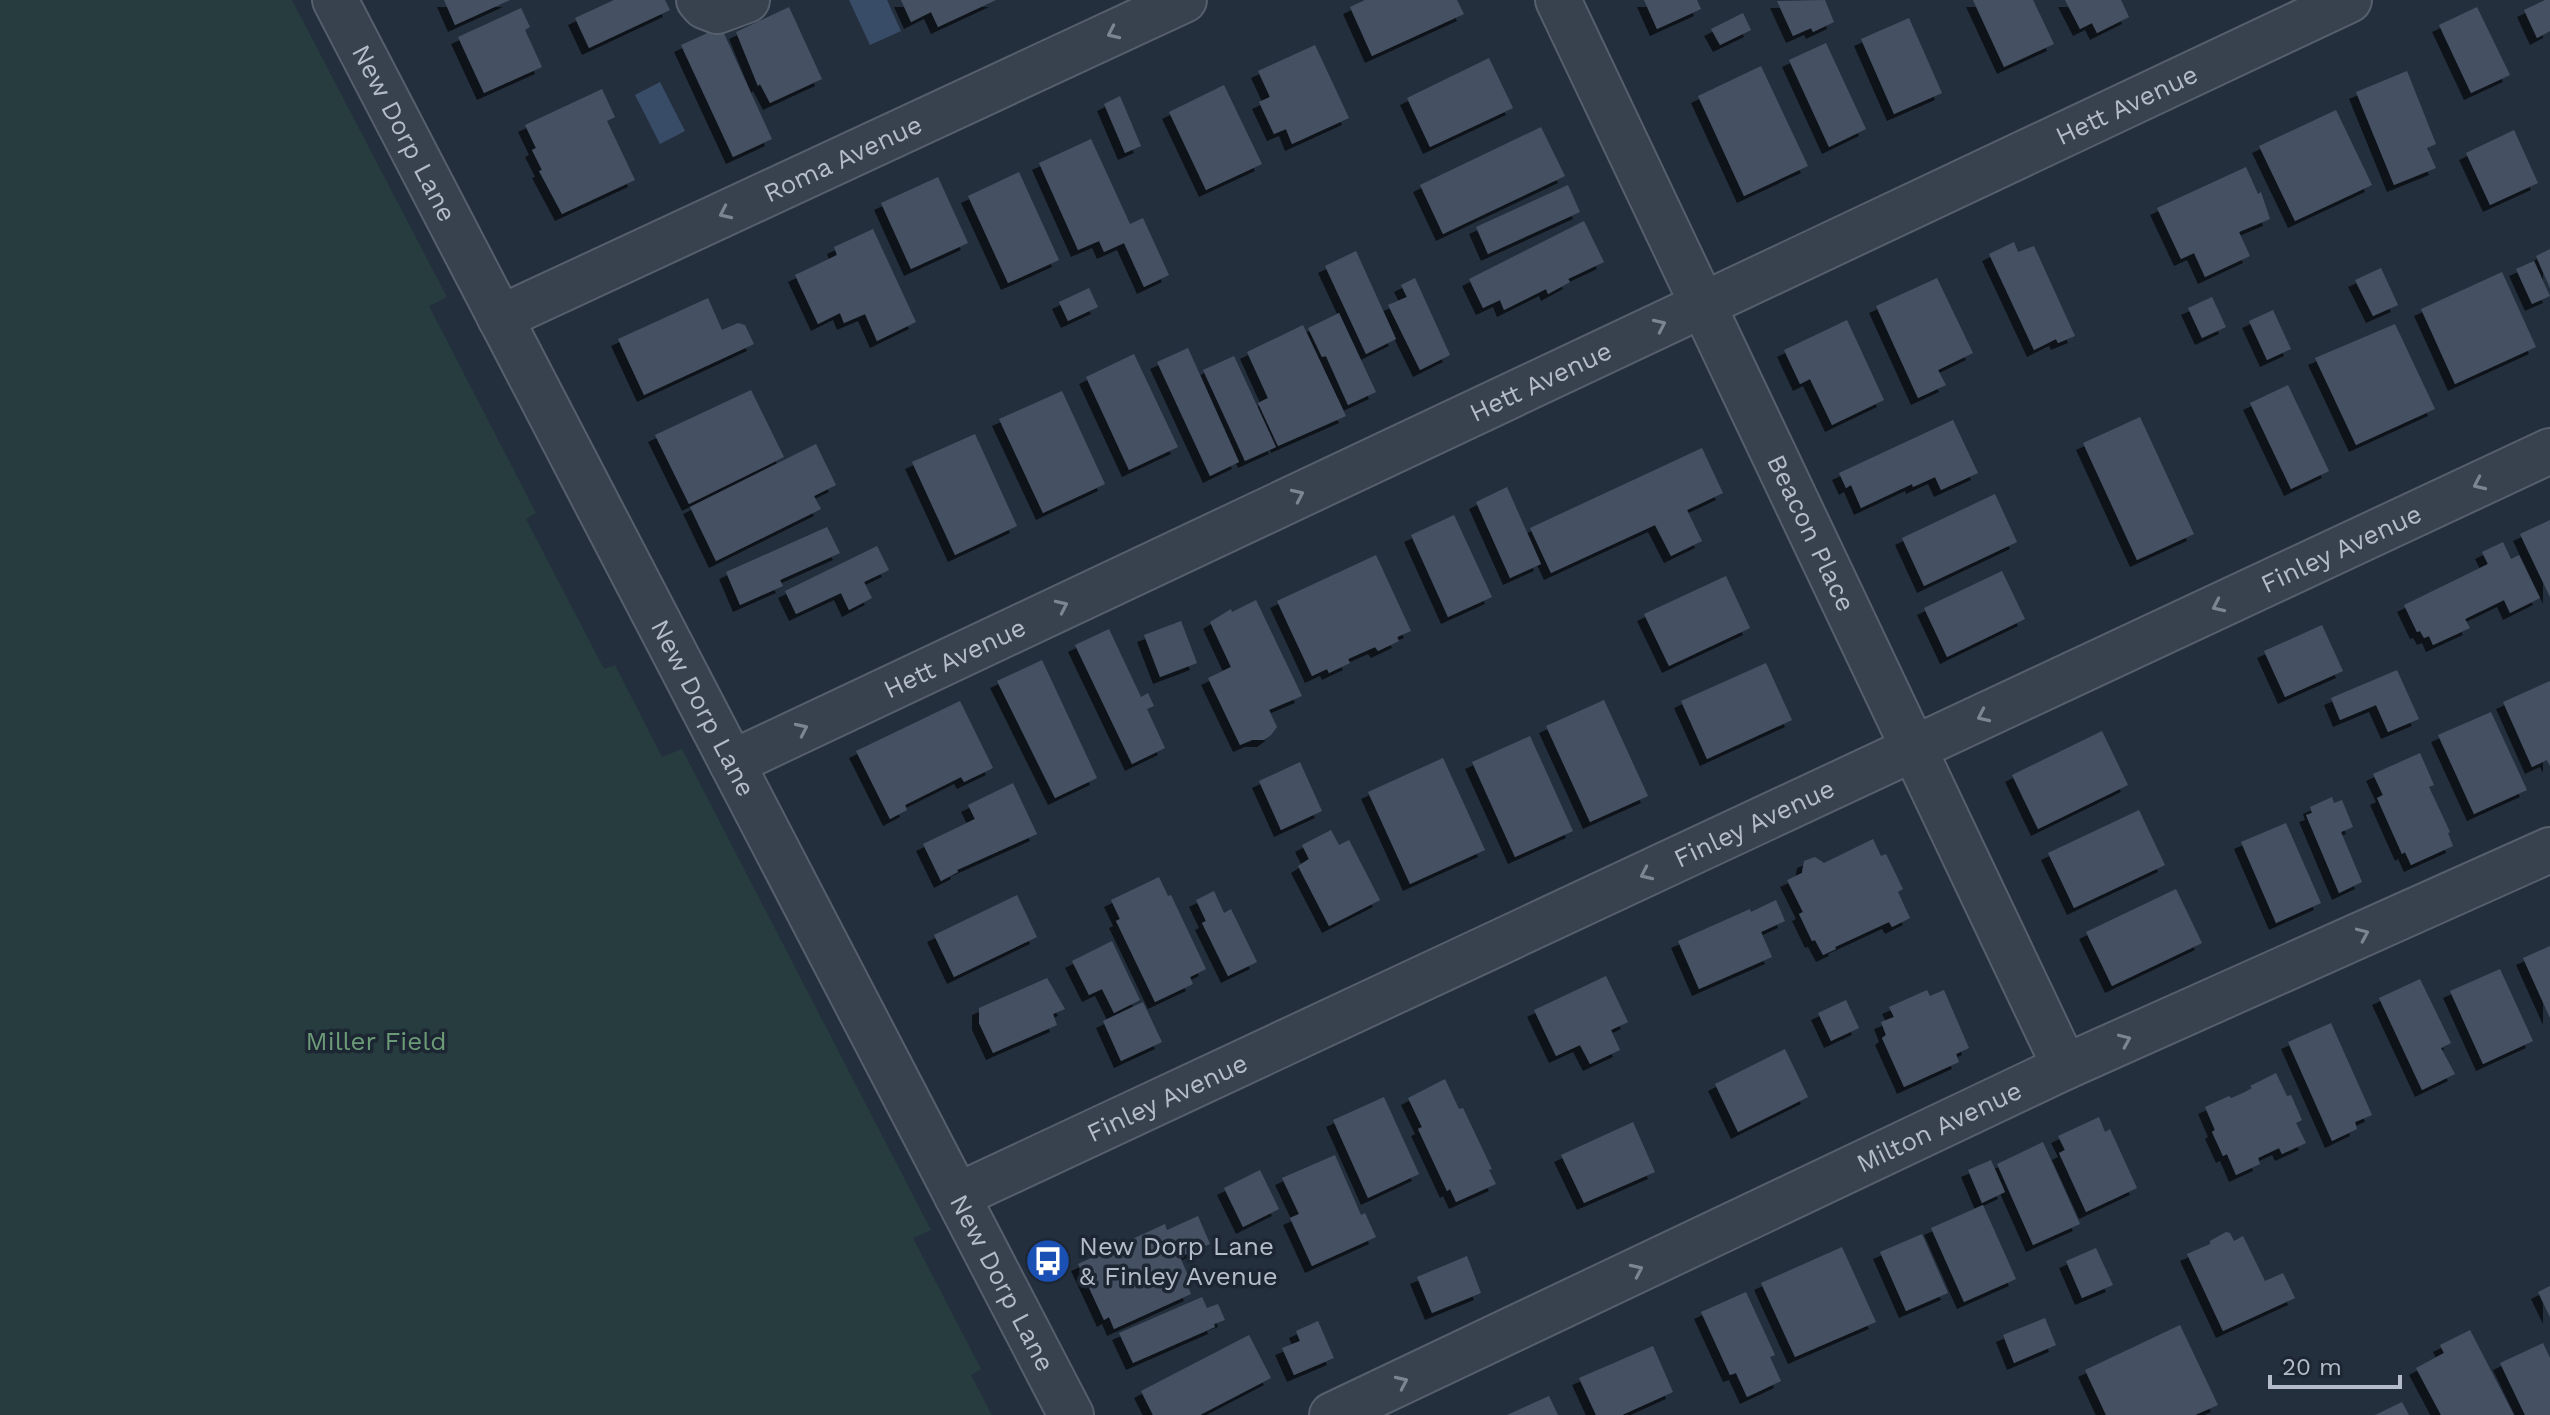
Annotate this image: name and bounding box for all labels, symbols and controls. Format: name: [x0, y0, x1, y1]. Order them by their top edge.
one-way arrow: [1107, 23, 1122, 39]
street label: New Dorp Lane: [346, 40, 463, 227]
street label: Hett Avenue: [2051, 59, 2202, 151]
street label: Roma Avenue: [759, 109, 927, 208]
one-way arrow: [719, 203, 734, 219]
one-way arrow: [1651, 319, 1666, 335]
street label: Hett Avenue: [1465, 335, 1616, 428]
street label: Beacon Place: [1761, 450, 1861, 616]
one-way arrow: [2473, 474, 2488, 490]
one-way arrow: [1289, 489, 1304, 505]
street label: Finley Avenue: [2256, 498, 2426, 599]
one-way arrow: [2212, 596, 2227, 612]
one-way arrow: [1054, 600, 1069, 616]
street label: Hett Avenue: [879, 612, 1030, 704]
street label: New Dorp Lane: [645, 614, 762, 801]
one-way arrow: [1976, 706, 1991, 722]
one-way arrow: [793, 723, 808, 739]
street label: Finley Avenue: [1669, 773, 1839, 874]
one-way arrow: [1639, 864, 1654, 880]
one-way arrow: [2354, 927, 2369, 943]
park label: Miller Field: [306, 1026, 446, 1056]
one-way arrow: [2117, 1034, 2132, 1050]
street label: Finley Avenue: [1082, 1047, 1252, 1148]
street label: Milton Avenue: [1852, 1075, 2026, 1179]
street label: New Dorp Lane: [944, 1189, 1061, 1376]
place label: New Dorp Lane & Finley Avenue: [1079, 1231, 1278, 1291]
bus stop icon: New Dorp Lane & Finley Avenue: [1024, 1237, 1072, 1285]
one-way arrow: [1629, 1264, 1643, 1280]
scale bar: [2270, 1339, 2400, 1389]
text: 20 m: [2282, 1353, 2342, 1381]
one-way arrow: [1394, 1376, 1408, 1392]

